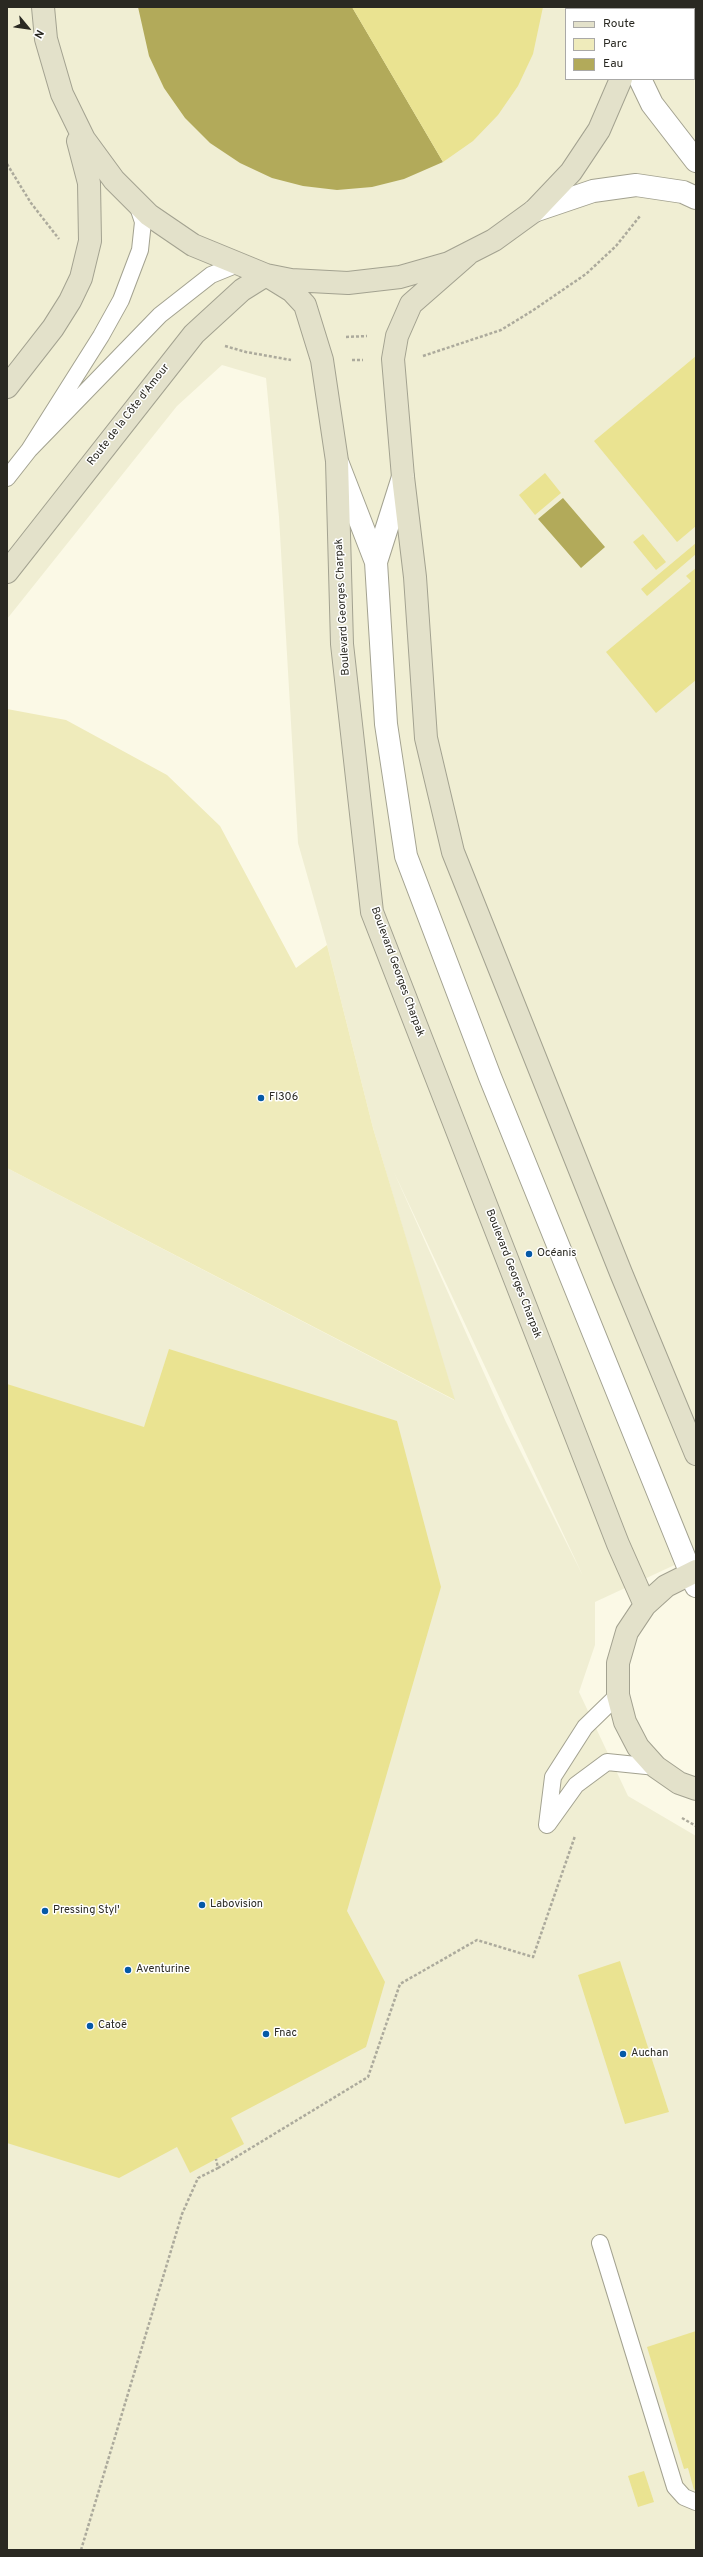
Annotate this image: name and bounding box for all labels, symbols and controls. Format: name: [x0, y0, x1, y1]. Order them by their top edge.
north arrow: [8, 8, 48, 48]
legend: [565, 8, 695, 80]
text: Route: [603, 16, 635, 32]
text: N: [30, 27, 47, 41]
text: Parc: [603, 36, 627, 52]
text: Eau: [603, 56, 623, 72]
street label: Route de la Côte d'Amour: [85, 361, 173, 469]
street label: Boulevard Georges Charpak: [333, 538, 353, 676]
street label: Boulevard Georges Charpak: [367, 905, 427, 1039]
place label: Fl306: [269, 1091, 298, 1105]
marker: Fl306: [256, 1093, 266, 1103]
street label: Boulevard Georges Charpak: [482, 1208, 544, 1340]
place label: Océanis: [537, 1247, 577, 1261]
marker: Océanis: [524, 1249, 534, 1259]
place label: Labovision: [210, 1898, 263, 1912]
marker: Labovision: [197, 1900, 207, 1910]
place label: Pressing Styl': [53, 1904, 119, 1918]
marker: Pressing Styl': [40, 1906, 50, 1916]
place label: Aventurine: [136, 1963, 190, 1977]
marker: Aventurine: [123, 1965, 133, 1975]
place label: Catoë: [98, 2019, 127, 2033]
marker: Catoë: [85, 2021, 95, 2031]
place label: Fnac: [274, 2027, 297, 2041]
marker: Fnac: [261, 2029, 271, 2039]
place label: Auchan: [631, 2047, 668, 2061]
marker: Auchan: [618, 2049, 628, 2059]

